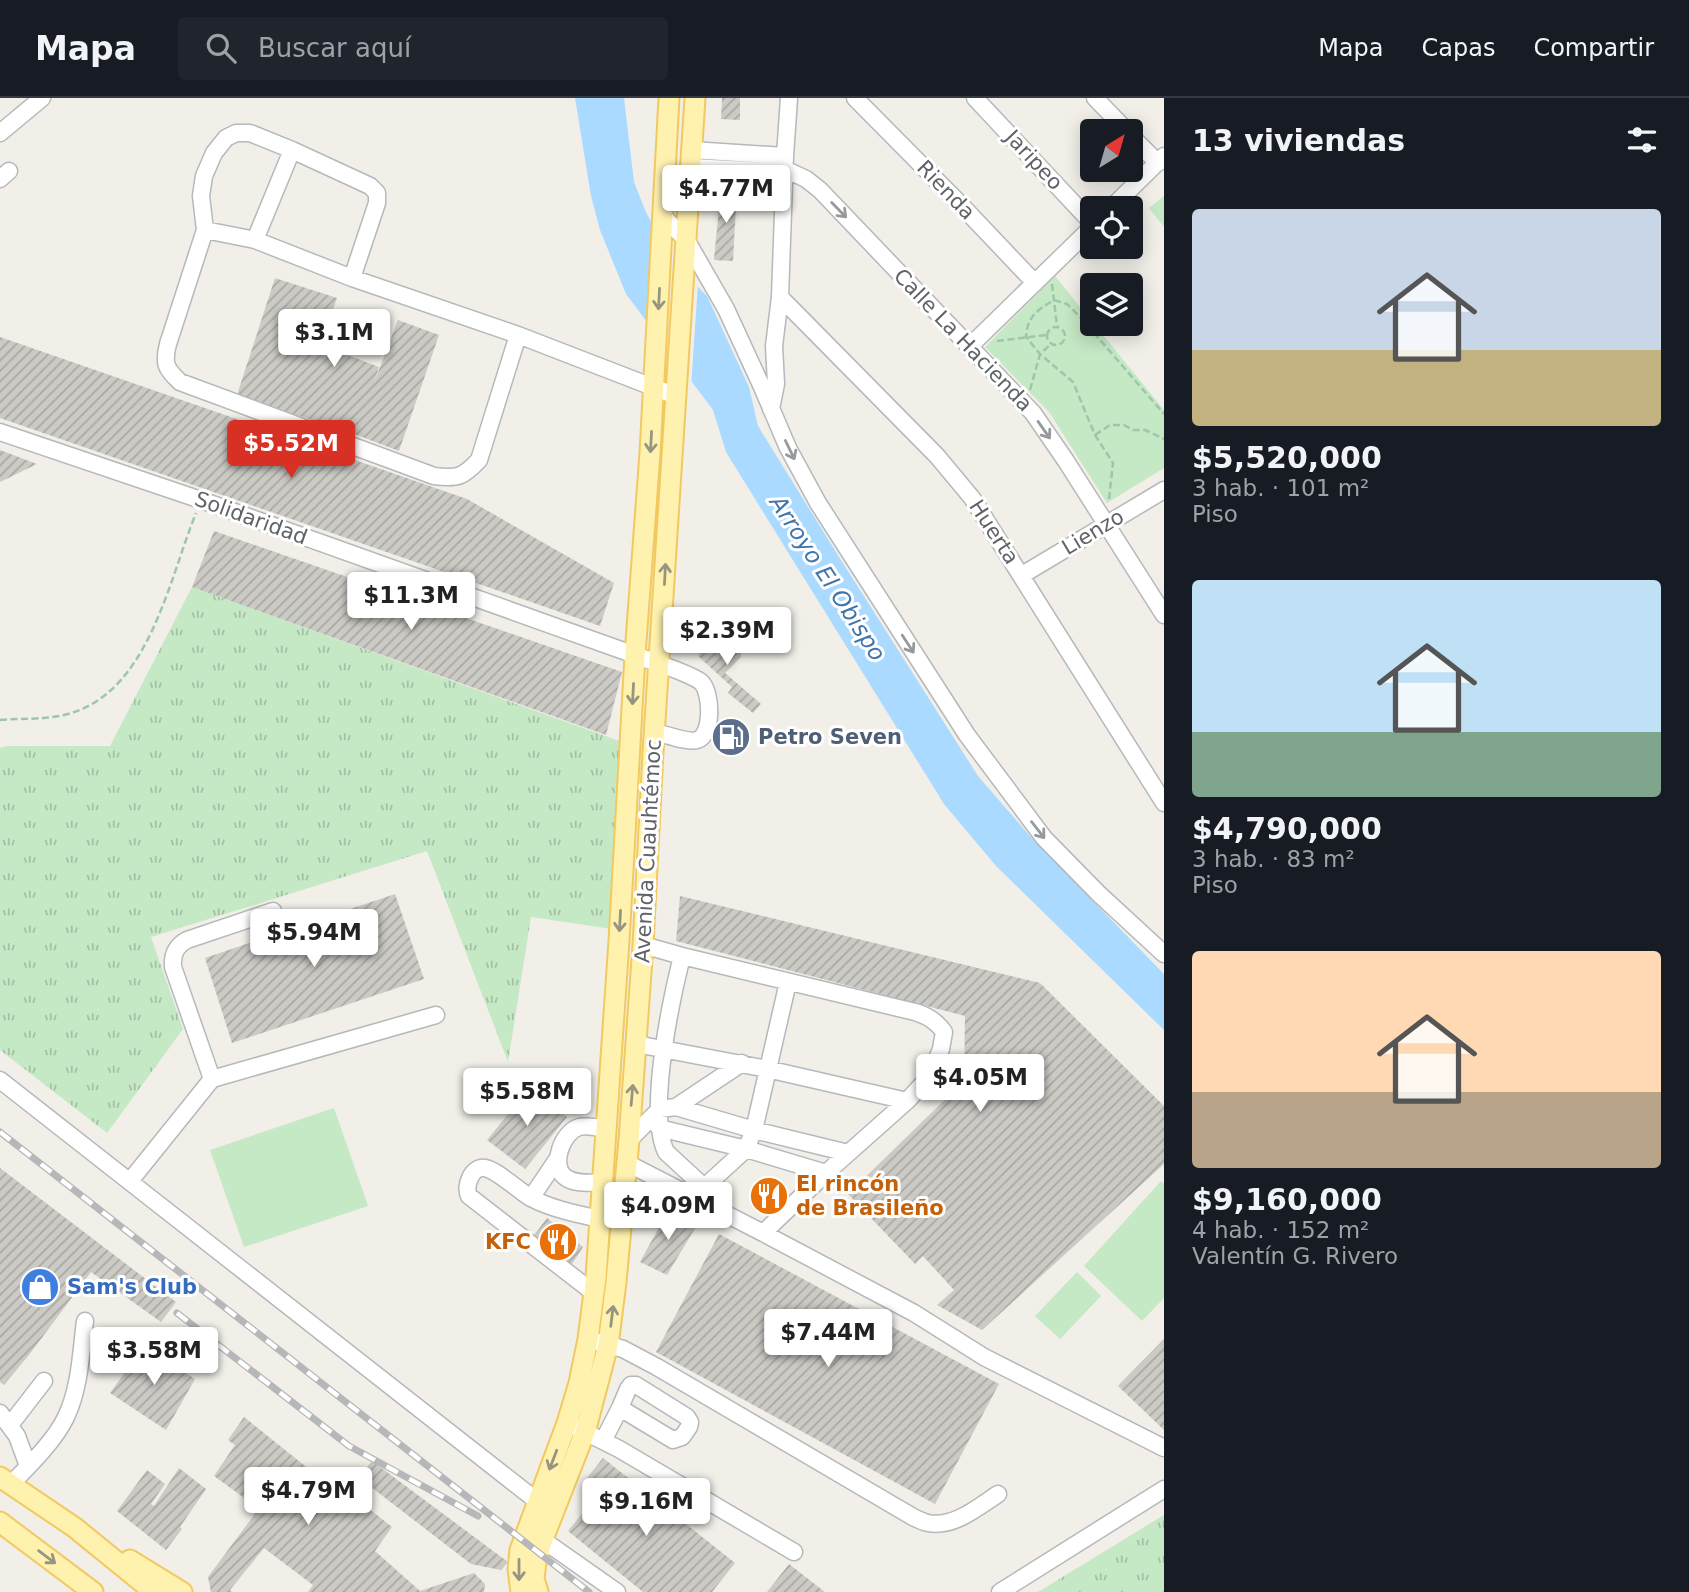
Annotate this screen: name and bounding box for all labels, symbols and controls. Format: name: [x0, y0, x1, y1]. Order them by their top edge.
search box: [178, 17, 668, 80]
text: Mapa: [35, 29, 136, 68]
icon: search: [202, 29, 240, 67]
text: Buscar aquí: [258, 33, 411, 63]
text: Mapa: [1318, 34, 1384, 62]
text: Capas: [1422, 34, 1495, 62]
text: Compartir: [1533, 34, 1654, 62]
north arrow: [1080, 119, 1143, 182]
map controls: [1080, 119, 1143, 336]
icon: filters: [1623, 121, 1661, 159]
text: 13 viviendas: [1192, 123, 1405, 158]
street label: Jaripeo: [999, 124, 1068, 195]
street label: Rienda: [912, 155, 980, 225]
pin: $4.77M: [669, 166, 783, 225]
text: $4.77M: [678, 175, 774, 201]
button: locate: [1080, 196, 1143, 259]
one-way arrow: [830, 201, 847, 218]
icon: home: [1364, 254, 1490, 380]
street label: Calle La Hacienda: [889, 264, 1037, 416]
button: layers: [1080, 273, 1143, 336]
one-way arrow: [652, 287, 665, 309]
pin: $3.1M: [285, 310, 383, 369]
text: $3.1M: [294, 319, 374, 345]
pin: $5.52M: [234, 420, 348, 480]
one-way arrow: [1037, 420, 1051, 439]
text: $5.52M: [243, 430, 339, 456]
one-way arrow: [644, 431, 657, 453]
one-way arrow: [783, 439, 797, 460]
text: $5,520,000: [1192, 440, 1382, 475]
text: 3 hab. · 101 m²: [1192, 475, 1369, 501]
street label: Solidaridad: [191, 487, 311, 549]
water label: Arroyo El Obispo: [764, 489, 891, 665]
street label: Huerta: [964, 495, 1024, 569]
text: Piso: [1192, 501, 1238, 527]
street label: Lienzo: [1058, 504, 1128, 560]
one-way arrow: [658, 563, 671, 586]
pin: $11.3M: [354, 573, 468, 632]
text: $11.3M: [363, 582, 459, 608]
pin: $2.39M: [670, 608, 784, 667]
text: $2.39M: [679, 617, 775, 643]
icon: home: [1364, 625, 1490, 751]
one-way arrow: [902, 633, 916, 653]
one-way arrow: [626, 682, 639, 704]
fuel station icon: Petro Seven: [710, 716, 752, 758]
place label: Petro Seven: [758, 725, 902, 749]
street label: Avenida Cuauhtémoc: [630, 739, 666, 963]
text: $4,790,000: [1192, 811, 1382, 846]
one-way arrow: [1031, 821, 1046, 839]
text: 3 hab. · 83 m²: [1192, 846, 1355, 872]
text: Piso: [1192, 872, 1238, 898]
one-way arrow: [613, 909, 626, 932]
pin: $5.94M: [257, 910, 371, 969]
text: $5.94M: [266, 919, 362, 945]
icon: home: [1364, 996, 1490, 1122]
pin: $4.05M: [923, 1054, 1037, 1114]
text: $4.05M: [932, 1064, 1028, 1090]
pin: $5.58M: [470, 1068, 584, 1128]
text: $5.58M: [479, 1078, 575, 1104]
one-way arrow: [626, 1084, 639, 1107]
place label: El rincón de Brasileño: [796, 1172, 944, 1220]
restaurant icon: El rincón de Brasileño: [748, 1175, 790, 1217]
pin: $4.09M: [611, 1182, 725, 1242]
text: $9,160,000: [1192, 1182, 1382, 1217]
text: $4.09M: [620, 1192, 716, 1218]
text: 4 hab. · 152 m²: [1192, 1217, 1369, 1243]
restaurant icon: KFC: [537, 1221, 579, 1263]
place label: KFC: [485, 1230, 531, 1254]
text: Valentín G. Rivero: [1192, 1243, 1398, 1269]
shop icon: Sam's Club: [19, 1266, 61, 1308]
place label: Sam's Club: [67, 1275, 197, 1299]
one-way arrow: [605, 1305, 618, 1328]
pin: $7.44M: [771, 1310, 885, 1369]
text: $7.44M: [780, 1319, 876, 1345]
pin: $3.58M: [97, 1328, 211, 1387]
text: $3.58M: [106, 1337, 202, 1363]
one-way arrow: [545, 1449, 558, 1471]
pin: $4.79M: [251, 1468, 365, 1527]
text: $4.79M: [260, 1477, 356, 1503]
pin: $9.16M: [589, 1478, 703, 1538]
text: $9.16M: [598, 1488, 694, 1514]
one-way arrow: [37, 1549, 55, 1564]
one-way arrow: [513, 1558, 526, 1581]

